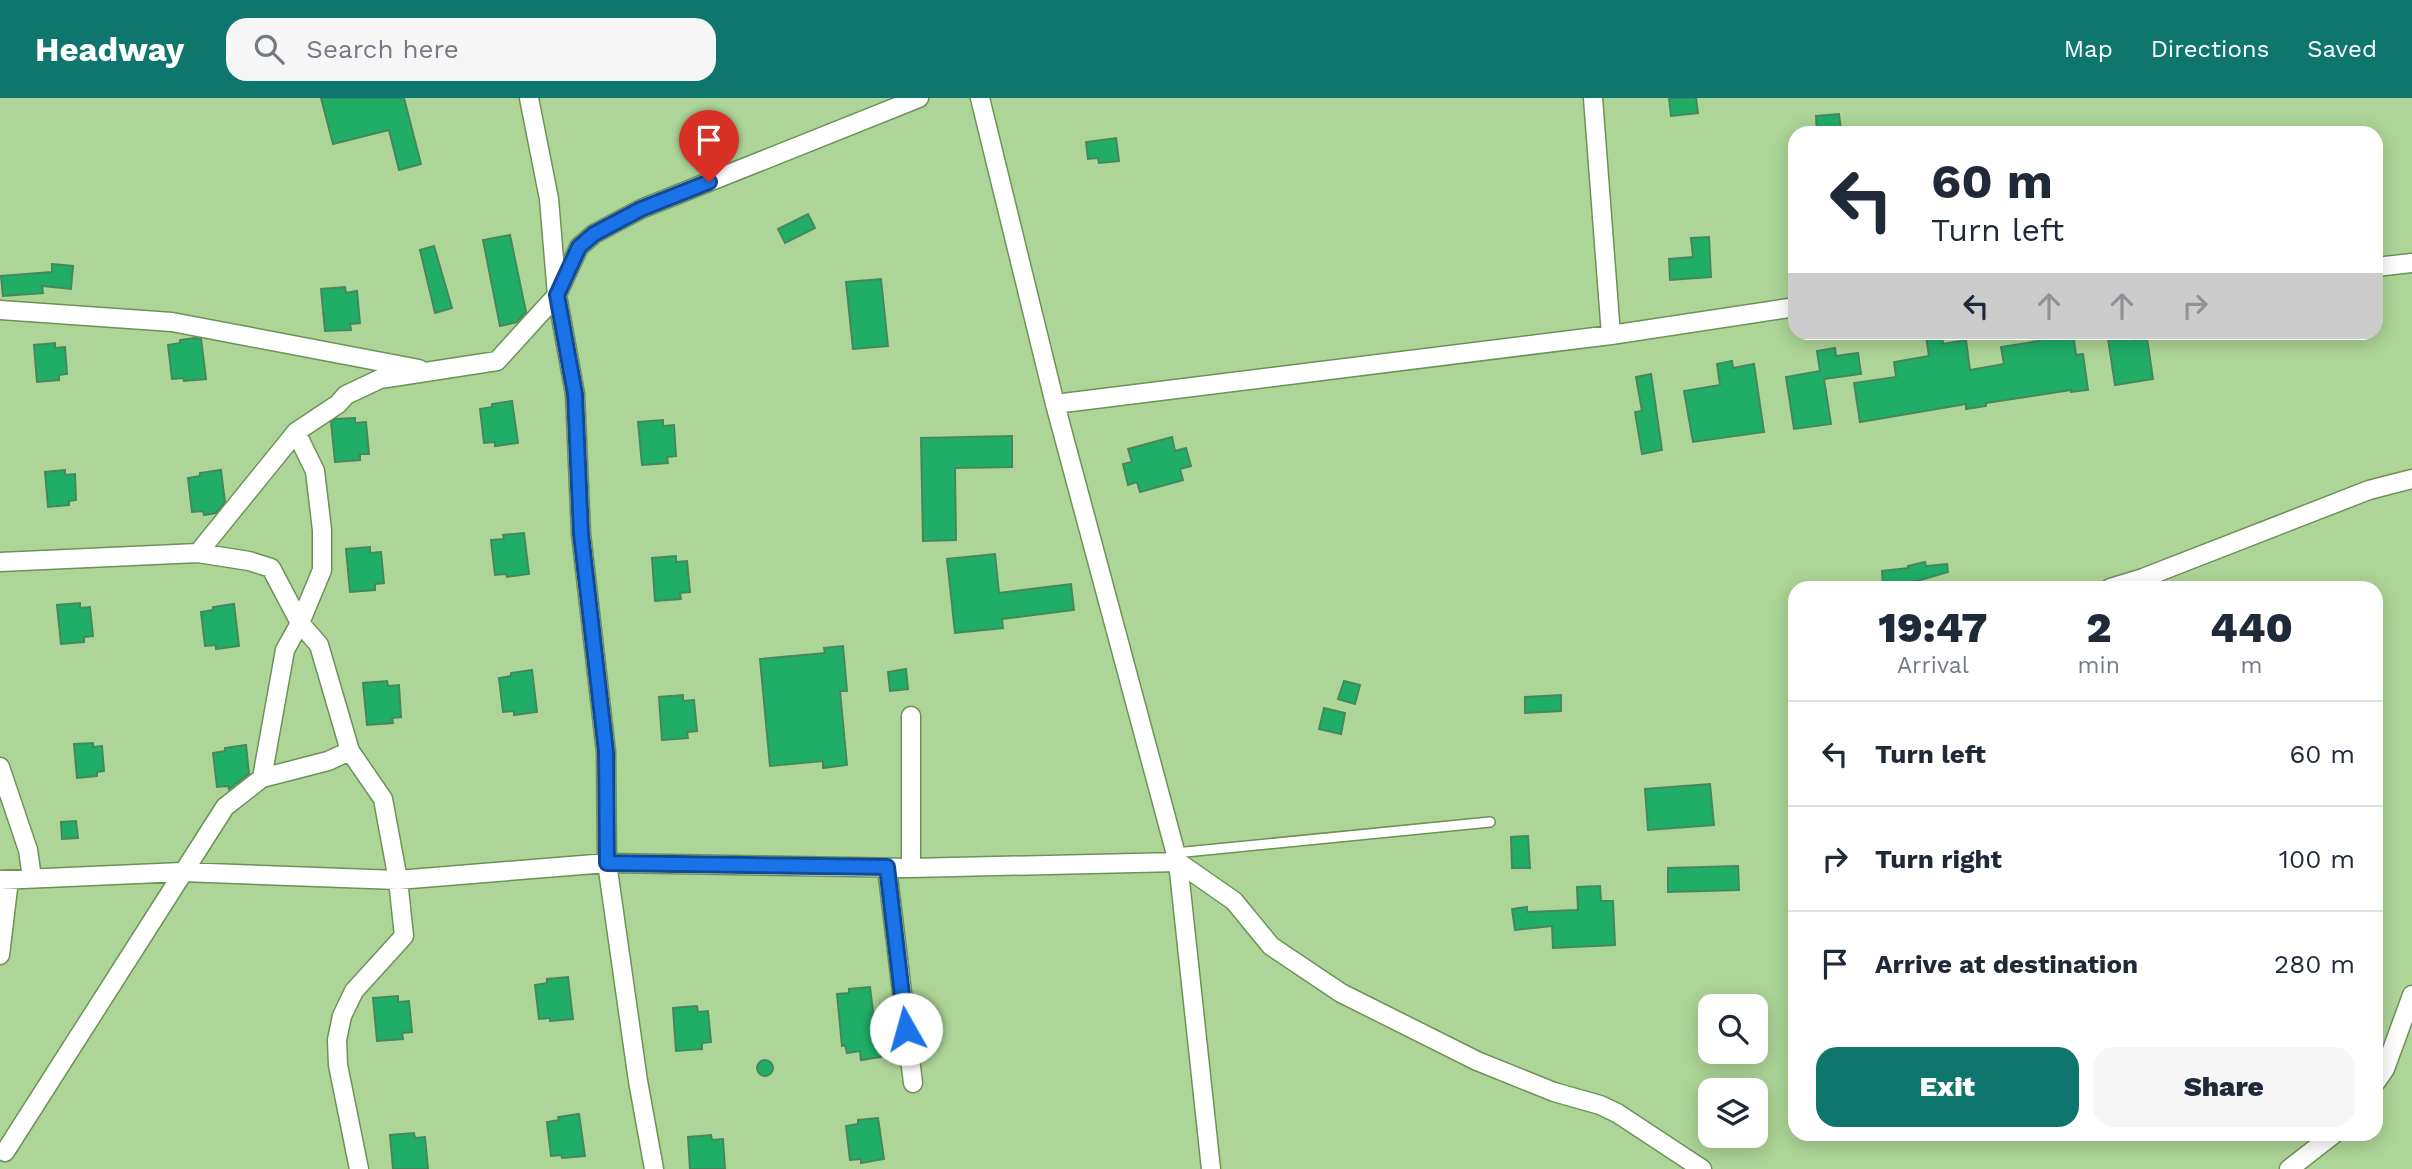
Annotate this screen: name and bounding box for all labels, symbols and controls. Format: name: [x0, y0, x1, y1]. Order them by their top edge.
search box: [226, 18, 716, 81]
text: Headway: [35, 30, 184, 69]
icon: search: [250, 30, 288, 68]
text: Search here: [306, 34, 459, 64]
text: Map: [2064, 35, 2113, 63]
text: Directions: [2151, 35, 2269, 63]
text: Saved: [2307, 35, 2377, 63]
pin: [679, 110, 739, 182]
icon: arrive: [690, 121, 728, 159]
text: 60 m: [1931, 152, 2053, 210]
icon: left: [1816, 154, 1907, 245]
text: Turn left: [1931, 211, 2064, 249]
icon: left: [1957, 287, 1995, 325]
icon: ahead: [2030, 287, 2068, 325]
icon: ahead: [2103, 287, 2141, 325]
icon: right: [2176, 287, 2214, 325]
text: 19:47: [1878, 603, 1987, 652]
text: 2: [2086, 603, 2111, 652]
text: 440: [2210, 603, 2293, 652]
text: Arrival: [1897, 652, 1969, 679]
text: min: [2078, 652, 2120, 679]
text: m: [2240, 652, 2262, 679]
icon: left: [1816, 735, 1854, 773]
text: Turn left: [1875, 739, 1986, 769]
text: 60 m: [2289, 739, 2355, 769]
icon: right: [1816, 840, 1854, 878]
text: Turn right: [1875, 844, 2002, 874]
text: 100 m: [2279, 844, 2355, 874]
icon: arrive: [1816, 945, 1854, 983]
text: Arrive at destination: [1875, 949, 2138, 979]
text: 280 m: [2274, 949, 2355, 979]
position arrow: [869, 992, 943, 1066]
map controls: [1698, 994, 1768, 1148]
button: search: [1698, 994, 1768, 1064]
button: Exit: [1816, 1047, 2079, 1127]
button: Share: [2093, 1047, 2355, 1127]
button: layers: [1698, 1078, 1768, 1148]

